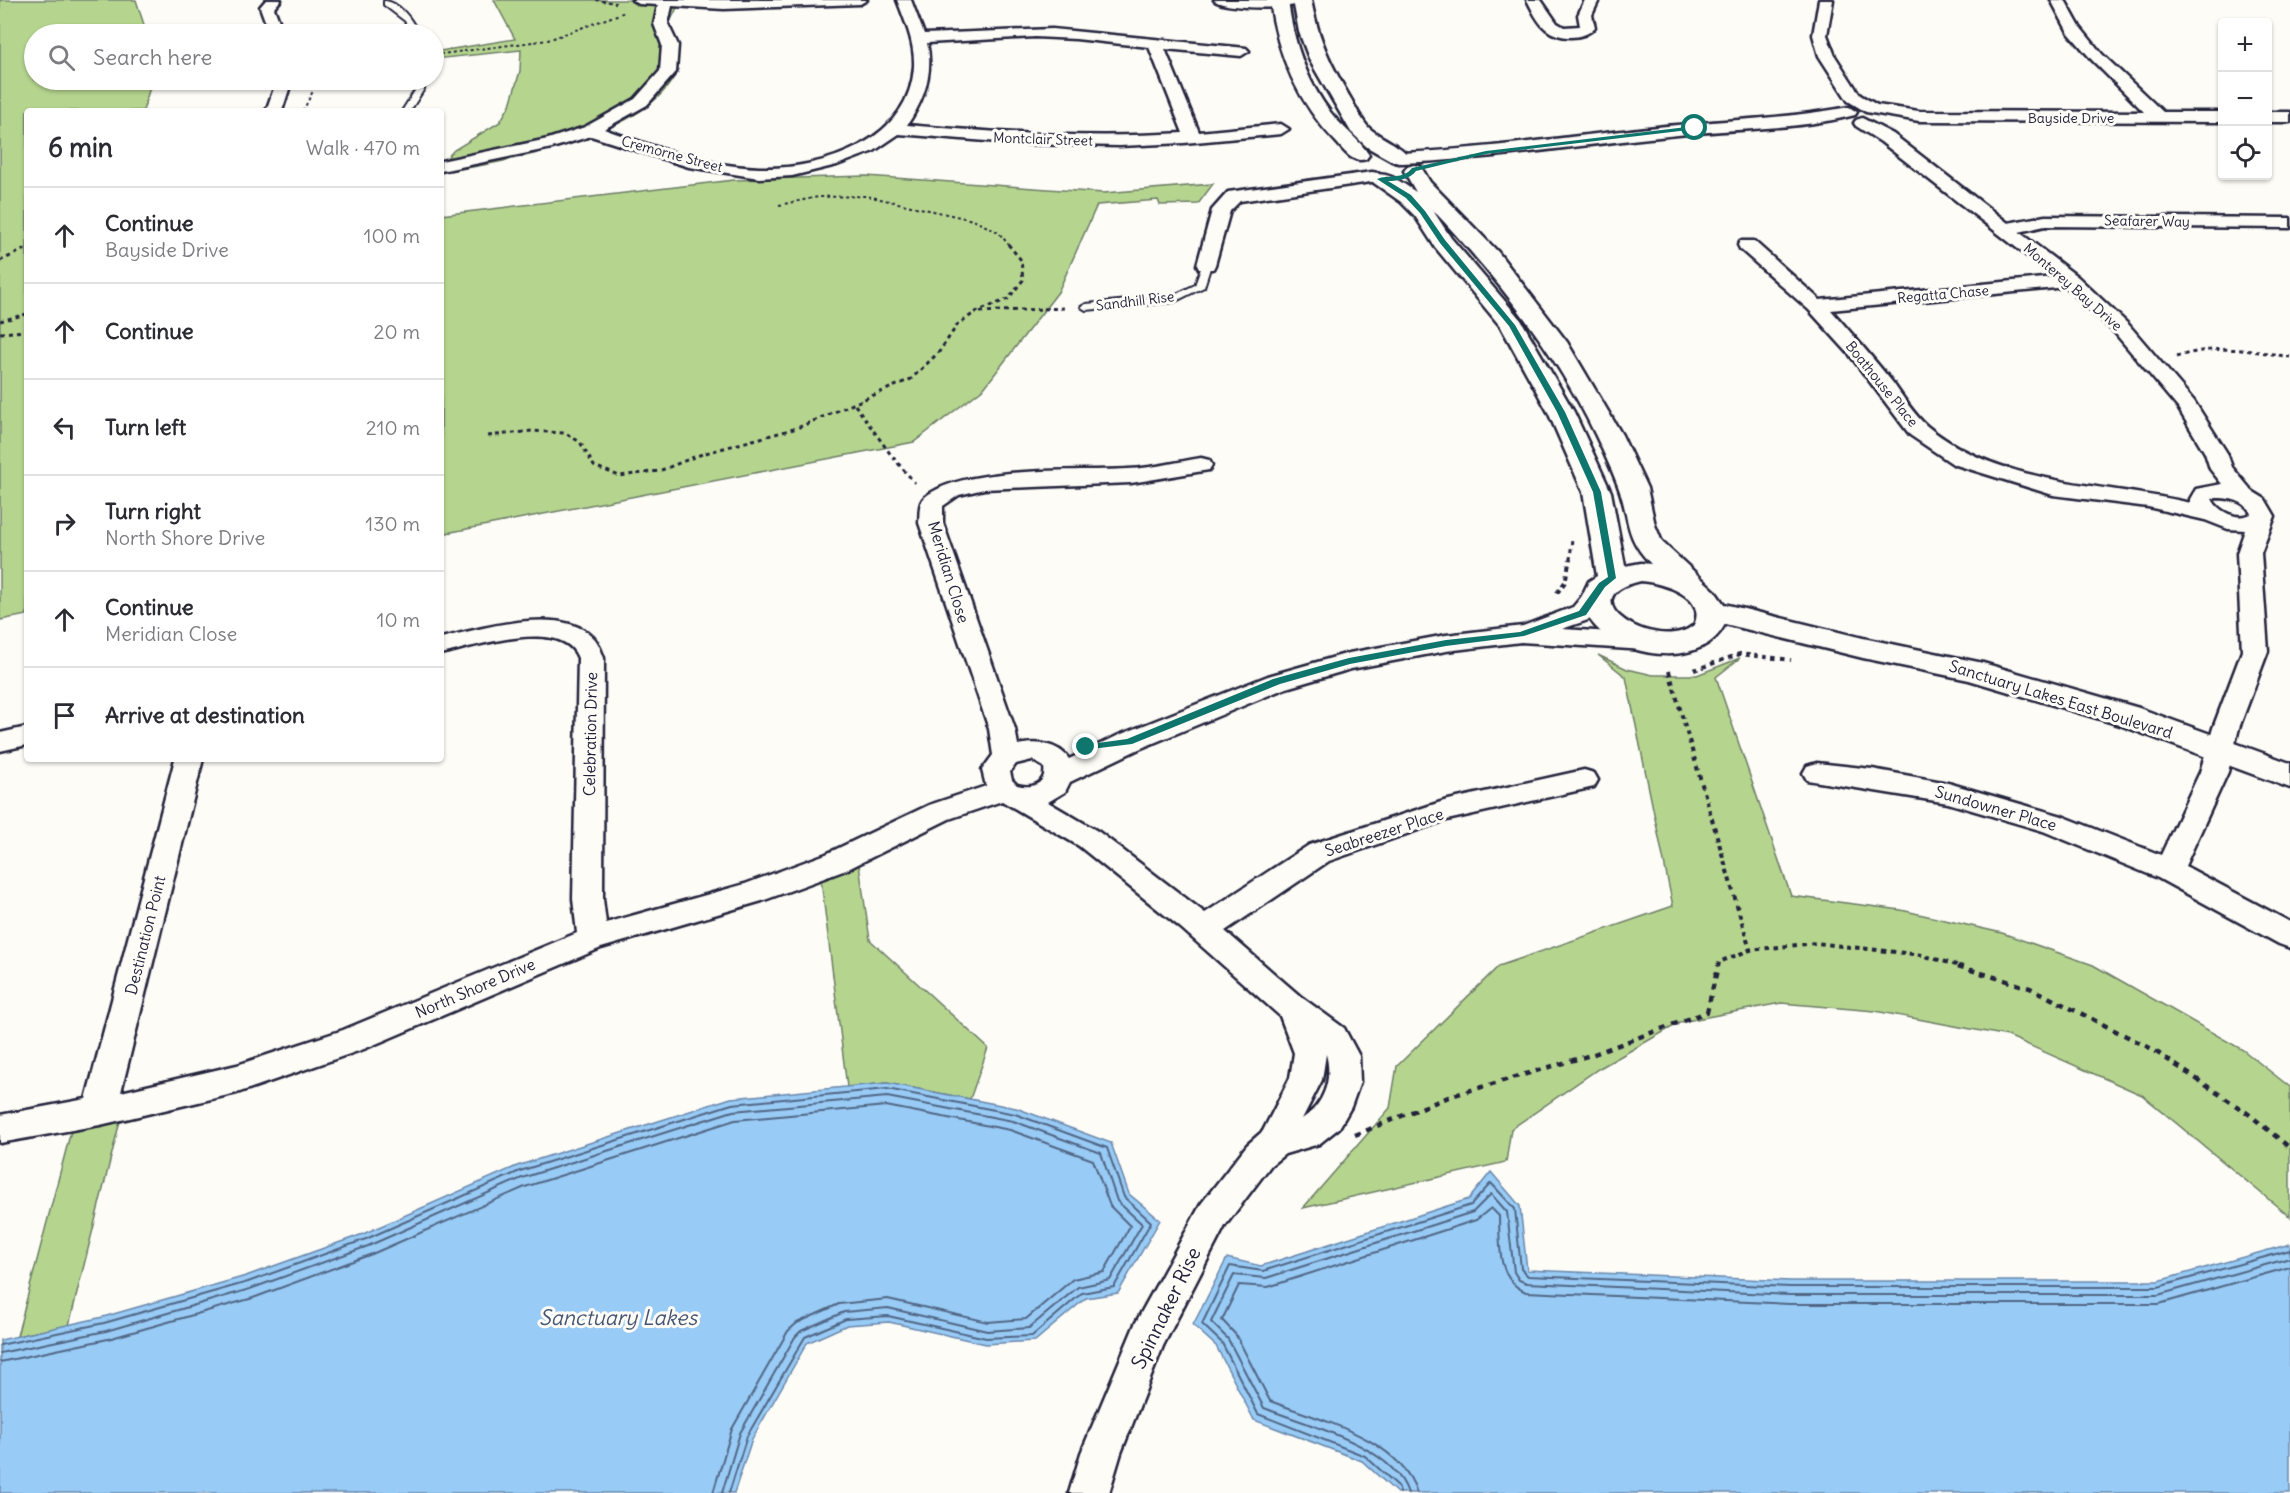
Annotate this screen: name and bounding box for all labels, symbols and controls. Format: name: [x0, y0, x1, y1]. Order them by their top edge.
map controls: [2218, 18, 2272, 180]
button: +: [2218, 18, 2272, 72]
search box: [24, 24, 444, 90]
icon: search: [45, 41, 78, 74]
text: Search here: [93, 43, 212, 71]
button: −: [2218, 72, 2272, 126]
street label: Bayside Drive: [2028, 109, 2114, 127]
route start: [1681, 114, 1707, 140]
button: locate: [2218, 126, 2272, 180]
street label: Montclair Street: [993, 128, 1093, 150]
text: 6 min: [48, 131, 113, 164]
street label: Cremorne Street: [619, 132, 725, 176]
text: Walk · 470 m: [306, 135, 420, 160]
text: Continue: [105, 209, 194, 237]
street label: Seafarer Way: [2104, 211, 2190, 231]
icon: ahead: [48, 219, 81, 252]
text: 100 m: [363, 223, 420, 248]
text: Bayside Drive: [105, 237, 229, 262]
street label: Monterey Bay Drive: [2020, 239, 2126, 335]
street label: Regatta Chase: [1896, 281, 1990, 307]
street label: Sandhill Rise: [1095, 287, 1175, 315]
icon: ahead: [48, 315, 81, 348]
text: Continue: [105, 317, 194, 345]
text: 20 m: [374, 319, 420, 344]
street label: Boathouse Place: [1842, 338, 1922, 430]
icon: left: [48, 411, 81, 444]
text: Turn left: [105, 413, 186, 441]
text: 210 m: [366, 415, 420, 440]
text: Turn right: [105, 497, 201, 525]
icon: right: [48, 507, 81, 540]
text: 130 m: [365, 511, 420, 536]
street label: Meridian Close: [924, 518, 974, 626]
text: North Shore Drive: [105, 525, 265, 550]
text: Continue: [105, 593, 194, 621]
icon: ahead: [48, 603, 81, 636]
text: 10 m: [377, 607, 420, 632]
text: Meridian Close: [105, 621, 237, 646]
street label: Sanctuary Lakes East Boulevard: [1947, 655, 2175, 743]
street label: Celebration Drive: [579, 672, 601, 796]
icon: arrive: [48, 699, 81, 732]
text: Arrive at destination: [105, 701, 305, 729]
route end: [1072, 733, 1098, 759]
street label: Sundowner Place: [1933, 781, 2059, 835]
street label: Seabreezer Place: [1322, 803, 1446, 861]
street label: Destination Point: [121, 873, 170, 997]
street label: North Shore Drive: [412, 954, 538, 1022]
street label: Spinnaker Rise: [1125, 1243, 1206, 1373]
water label: Sanctuary Lakes: [539, 1304, 698, 1331]

